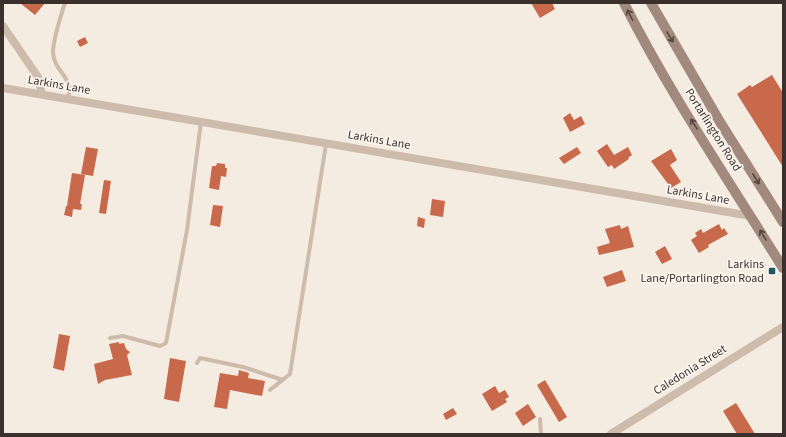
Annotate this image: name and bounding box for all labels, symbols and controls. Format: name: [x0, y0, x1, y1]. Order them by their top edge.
one-way arrow: [626, 9, 633, 21]
one-way arrow: [667, 31, 675, 43]
street label: Larkins Lane: [26, 71, 92, 99]
street label: Portarlington Road: [681, 85, 745, 175]
one-way arrow: [690, 118, 698, 130]
street label: Larkins Lane: [346, 126, 412, 154]
one-way arrow: [752, 173, 760, 184]
street label: Larkins Lane: [665, 181, 731, 209]
one-way arrow: [758, 229, 766, 241]
place label: Larkins Lane/Portarlington Road: [640, 256, 764, 287]
marker: Larkins Lane/Portarlington Road: [767, 266, 777, 276]
street label: Caledonia Street: [650, 341, 730, 399]

